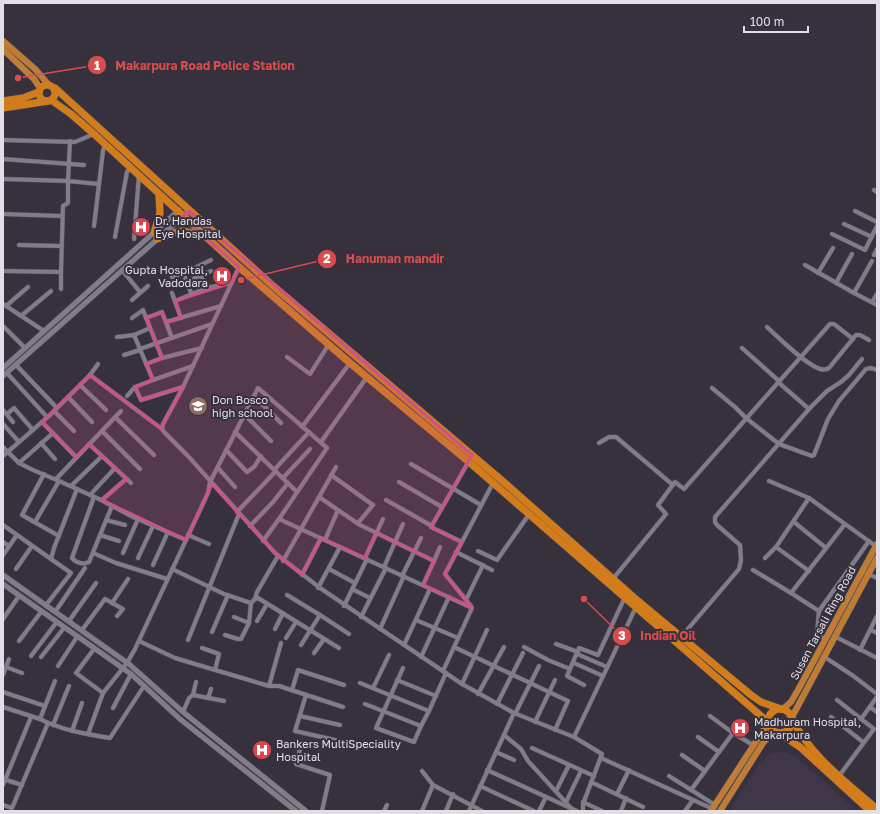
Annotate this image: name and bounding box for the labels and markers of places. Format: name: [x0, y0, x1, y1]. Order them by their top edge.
callout: Makarpura Road Police Station: [87, 53, 303, 77]
place label: Dr. Handas Eye Hospital: [155, 214, 222, 240]
hospital icon: Dr. Handas Eye Hospital: [130, 216, 152, 238]
callout: Hanuman mandir: [317, 247, 452, 271]
place label: Gupta Hospital, Vadodara: [125, 263, 208, 289]
hospital icon: Gupta Hospital, Vadodara: [211, 265, 233, 287]
place label: Don Bosco high school: [212, 393, 274, 419]
school or university icon: Don Bosco high school: [187, 395, 209, 417]
callout: Indian Oil: [612, 624, 703, 648]
place label: Madhuram Hospital, Makarpura: [754, 715, 861, 741]
hospital icon: Madhuram Hospital, Makarpura: [729, 717, 751, 739]
place label: Bankers MultiSpeciality Hospital: [276, 737, 401, 763]
hospital icon: Bankers MultiSpeciality Hospital: [251, 739, 273, 761]

